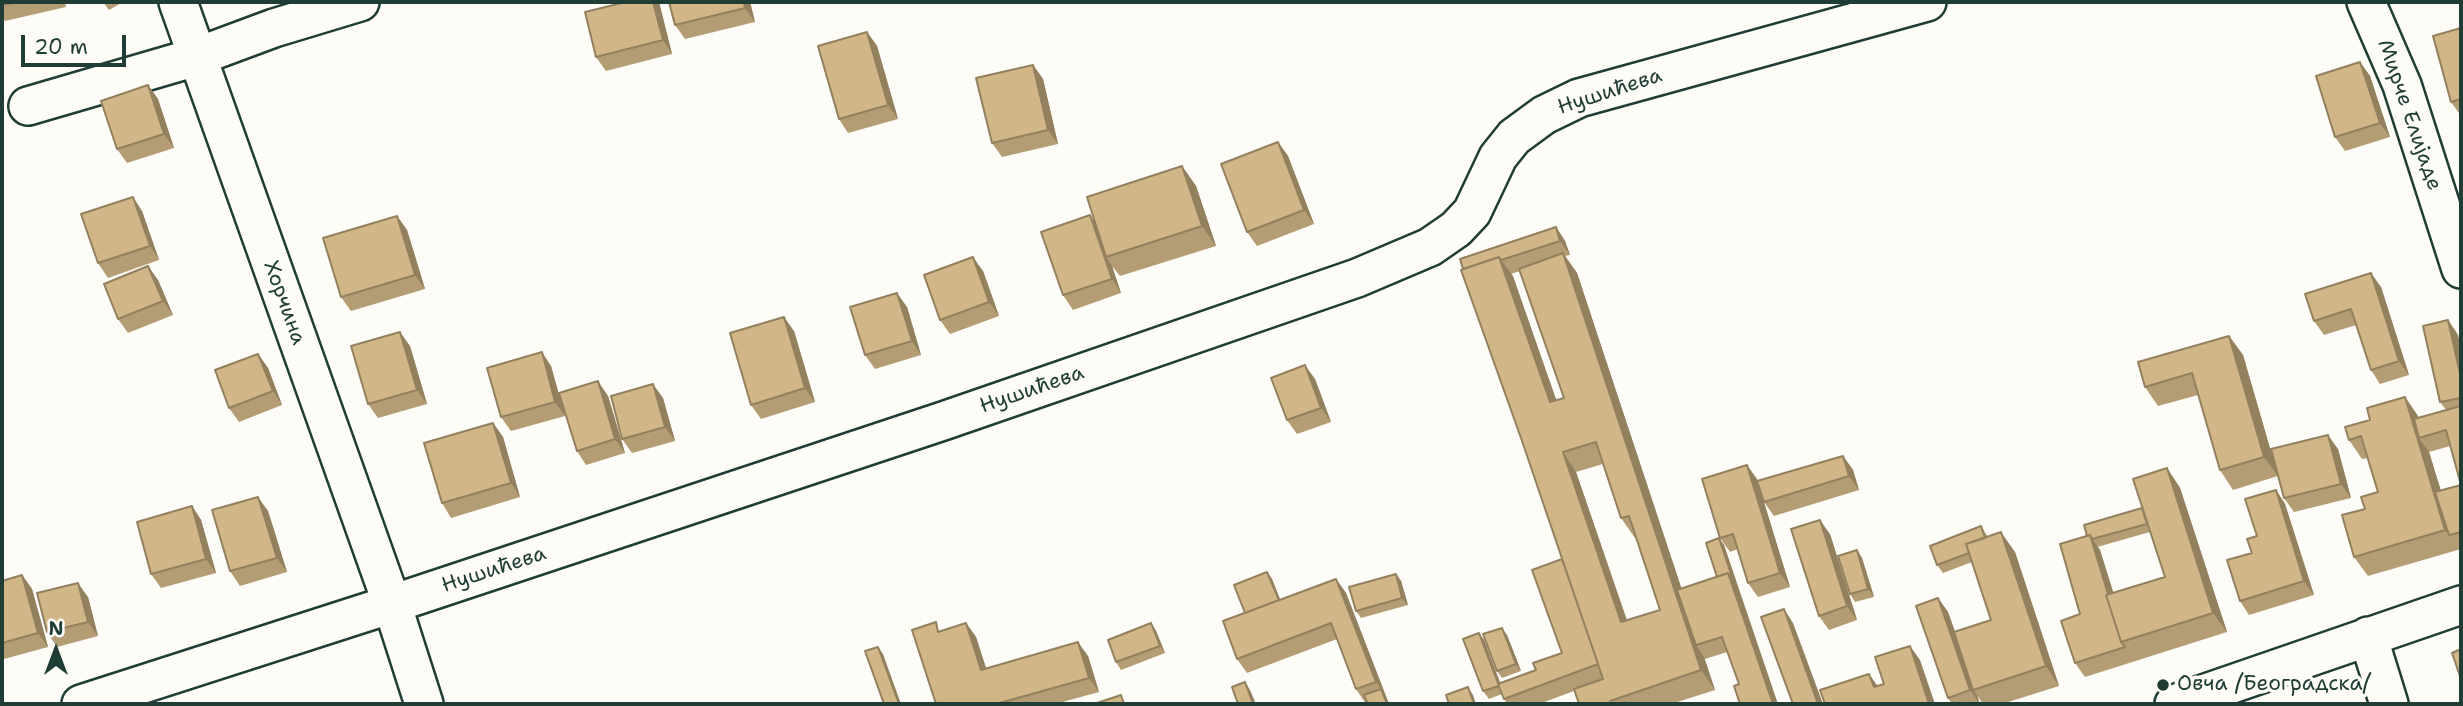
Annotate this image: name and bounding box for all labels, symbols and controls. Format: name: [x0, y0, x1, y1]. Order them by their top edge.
scale bar: [24, 21, 130, 65]
text: 20 m: [34, 33, 88, 61]
street label: Мирче Елијаде: [2371, 36, 2447, 194]
street label: Нушићева: [1555, 63, 1665, 121]
street label: Хорчина: [257, 258, 311, 348]
street label: Нушићева: [977, 360, 1087, 420]
street label: Нушићева: [439, 541, 549, 599]
north arrow: [21, 615, 91, 685]
text: N: [48, 616, 64, 641]
place label: Овча /Београдска/: [2177, 672, 2370, 698]
marker: Овча /Београдска/: [2155, 677, 2171, 693]

